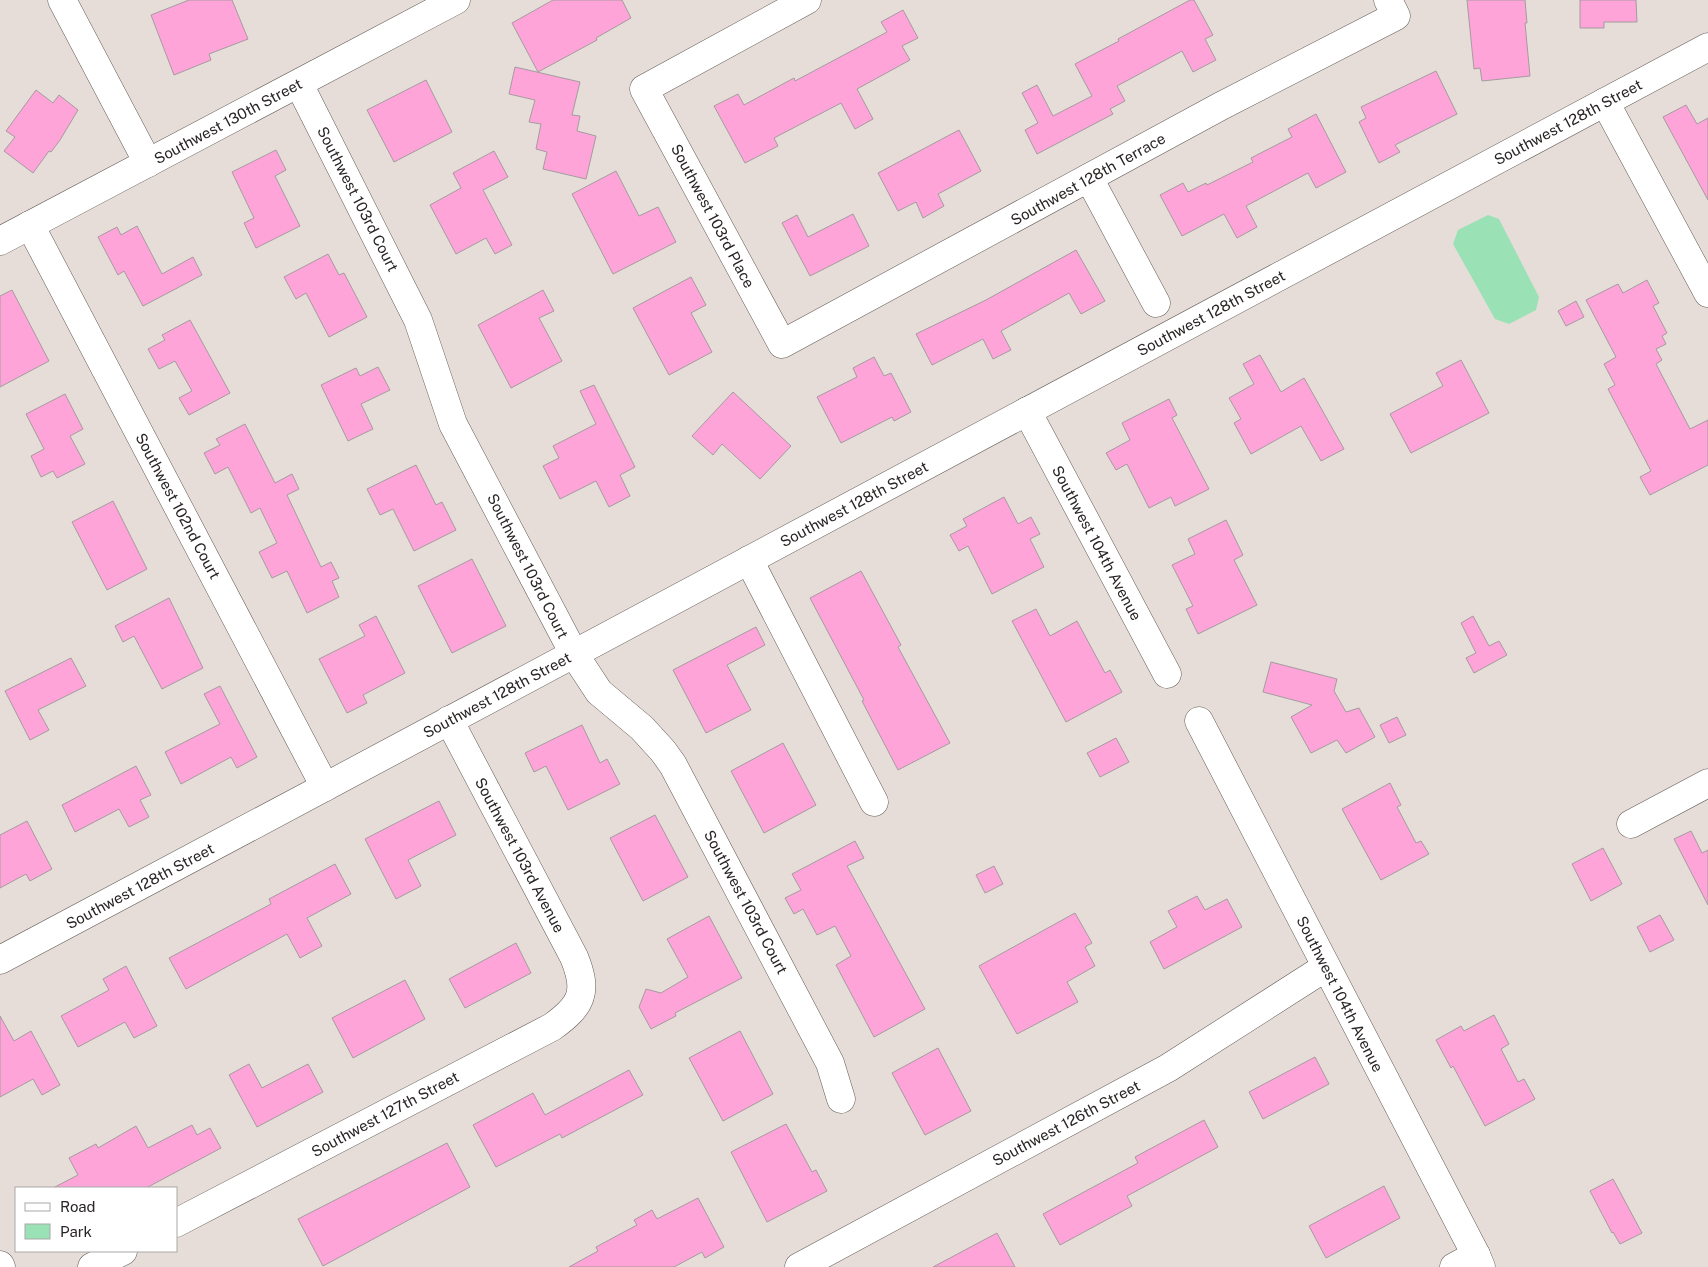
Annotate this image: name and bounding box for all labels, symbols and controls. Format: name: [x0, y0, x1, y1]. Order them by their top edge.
street label: Southwest 130th Street: [151, 75, 305, 167]
street label: Southwest 128th Street: [1491, 76, 1645, 168]
street label: Southwest 103rd Court: [314, 124, 402, 274]
street label: Southwest 128th Terrace: [1008, 129, 1168, 229]
street label: Southwest 103rd Place: [668, 141, 758, 291]
street label: Southwest 128th Street: [1134, 267, 1288, 359]
street label: Southwest 102nd Court: [132, 430, 224, 582]
street label: Southwest 128th Street: [777, 458, 931, 550]
street label: Southwest 104th Avenue: [1049, 463, 1145, 623]
street label: Southwest 103rd Court: [484, 491, 572, 641]
street label: Southwest 128th Street: [420, 649, 574, 741]
street label: Southwest 103rd Avenue: [472, 775, 568, 935]
street label: Southwest 103rd Court: [701, 827, 791, 977]
street label: Southwest 128th Street: [63, 840, 217, 932]
street label: Southwest 104th Avenue: [1293, 913, 1387, 1075]
street label: Southwest 127th Street: [308, 1068, 462, 1160]
street label: Southwest 126th Street: [989, 1077, 1143, 1169]
legend: [15, 1187, 178, 1252]
text: Road: [60, 1198, 96, 1215]
text: Park: [60, 1223, 92, 1240]

